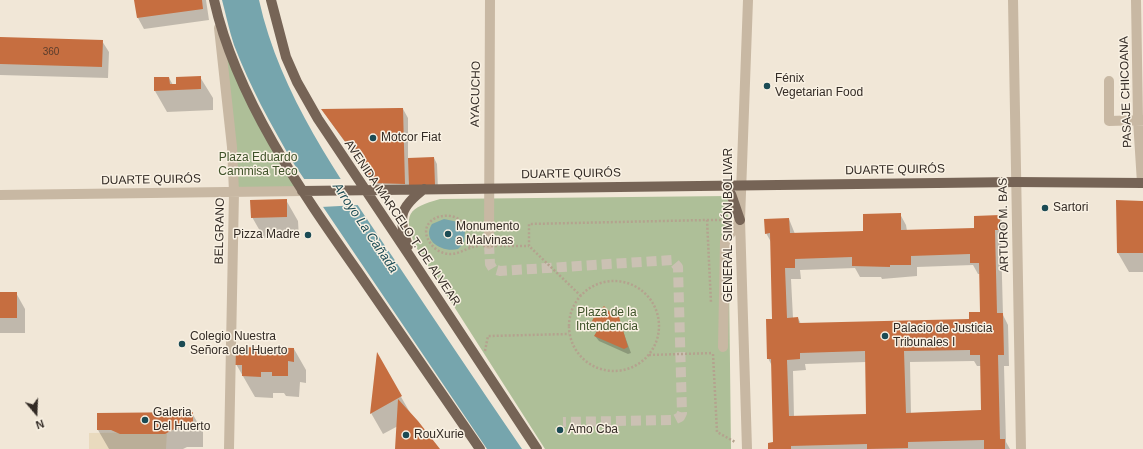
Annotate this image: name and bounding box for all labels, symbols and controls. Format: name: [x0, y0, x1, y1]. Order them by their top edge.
street label: PASAJE CHICOANA: [1117, 36, 1135, 148]
house number: 360: [43, 46, 59, 58]
street label: AYACUCHO: [468, 61, 484, 127]
place label: Fénix Vegetarian Food: [775, 72, 863, 100]
marker: Fénix Vegetarian Food: [762, 81, 772, 91]
place label: Motcor Fiat: [381, 131, 441, 145]
marker: Motcor Fiat: [368, 133, 378, 143]
street label: AVENIDA MARCELO T. DE ALVEAR: [341, 137, 463, 309]
street label: GENERAL SIMÓN BOLIVAR: [722, 148, 736, 302]
park label: Plaza Eduardo Cammisa Teco: [218, 151, 298, 179]
street label: DUARTE QUIRÓS: [845, 162, 945, 178]
street label: DUARTE QUIRÓS: [521, 166, 621, 182]
street label: DUARTE QUIRÓS: [101, 172, 201, 188]
street label: ARTURO M. BAS: [996, 178, 1012, 272]
water label: Arroyo La Cañada: [329, 180, 401, 276]
street label: BELGRANO: [212, 198, 228, 264]
place label: Sartori: [1053, 201, 1088, 215]
marker: Sartori: [1040, 203, 1050, 213]
place label: Monumento a Malvinas: [456, 220, 519, 248]
place label: Pizza Madre: [233, 228, 300, 242]
marker: Monumento a Malvinas: [443, 229, 453, 239]
marker: Pizza Madre: [303, 230, 313, 240]
park label: Plaza de la Intendencia: [576, 306, 638, 334]
place label: Palacio de Justicia Tribunales I: [893, 322, 992, 350]
place label: Colegio Nuestra Señora del Huerto: [190, 330, 287, 358]
marker: Palacio de Justicia Tribunales I: [880, 331, 890, 341]
marker: Colegio Nuestra Señora del Huerto: [177, 339, 187, 349]
north arrow: [16, 393, 56, 433]
place label: Galeria Del Huerto: [153, 406, 210, 434]
marker: Galeria Del Huerto: [140, 415, 150, 425]
text: N: [34, 417, 46, 431]
place label: Amo Cba: [568, 423, 618, 437]
marker: Amo Cba: [555, 425, 565, 435]
place label: RouXurie: [414, 428, 464, 442]
marker: RouXurie: [401, 430, 411, 440]

